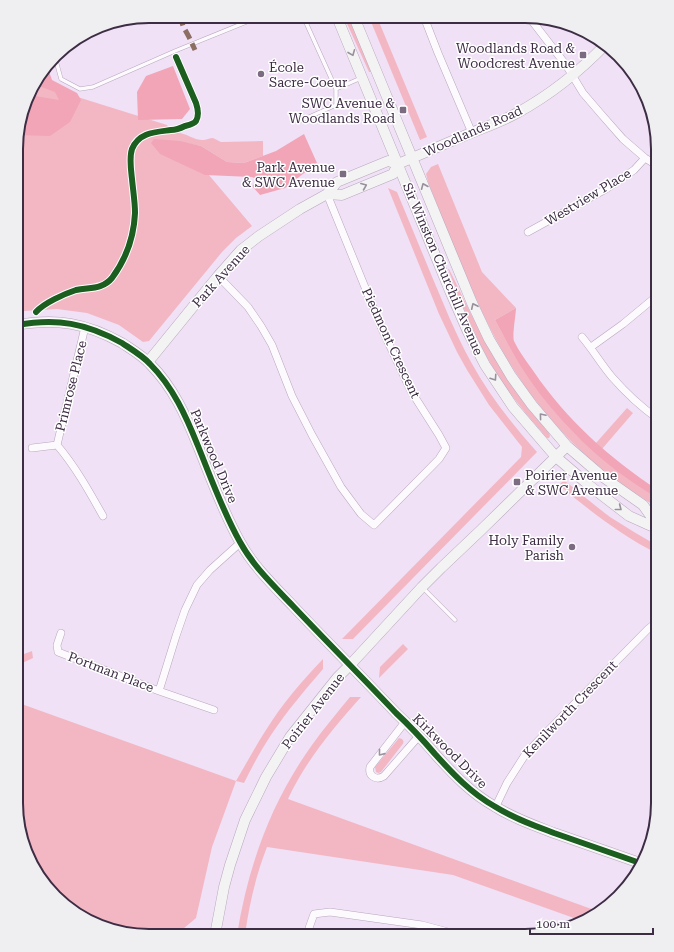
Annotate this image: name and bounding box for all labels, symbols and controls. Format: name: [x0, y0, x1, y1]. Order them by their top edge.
place label: Woodlands Road & Woodcrest Avenue: [456, 41, 575, 71]
one-way arrow: [347, 48, 355, 56]
marker: Woodlands Road & Woodcrest Avenue: [578, 50, 588, 60]
place label: École Sacre-Coeur: [269, 59, 348, 90]
marker: École Sacre-Coeur: [256, 69, 266, 79]
place label: SWC Avenue & Woodlands Road: [289, 96, 396, 126]
street label: Woodlands Road: [421, 102, 525, 159]
marker: SWC Avenue & Woodlands Road: [398, 105, 408, 115]
place label: Park Avenue & SWC Avenue: [242, 160, 335, 190]
street label: Westview Place: [542, 166, 634, 228]
marker: Park Avenue & SWC Avenue: [338, 169, 348, 179]
street label: Sir Winston Churchill Avenue: [400, 181, 486, 357]
one-way arrow: [361, 182, 368, 190]
one-way arrow: [421, 182, 429, 190]
street label: Park Avenue: [189, 242, 253, 310]
street label: Piedmont Crescent: [359, 285, 423, 401]
one-way arrow: [471, 302, 479, 310]
street label: Primrose Place: [52, 339, 90, 433]
one-way arrow: [489, 374, 497, 381]
street label: Parkwood Drive: [187, 407, 241, 505]
one-way arrow: [539, 413, 546, 421]
place label: Poirier Avenue & SWC Avenue: [525, 468, 618, 498]
marker: Poirier Avenue & SWC Avenue: [512, 477, 522, 487]
one-way arrow: [614, 504, 621, 511]
place label: Holy Family Parish: [488, 533, 565, 563]
marker: Holy Family Parish: [567, 542, 577, 552]
street label: Portman Place: [66, 649, 156, 695]
street label: Kenilworth Crescent: [520, 657, 620, 761]
street label: Poirier Avenue: [279, 670, 347, 752]
street label: Kirkwood Drive: [410, 711, 490, 791]
one-way arrow: [379, 748, 386, 755]
scale bar: [530, 910, 653, 936]
text: 100 m: [536, 917, 570, 931]

